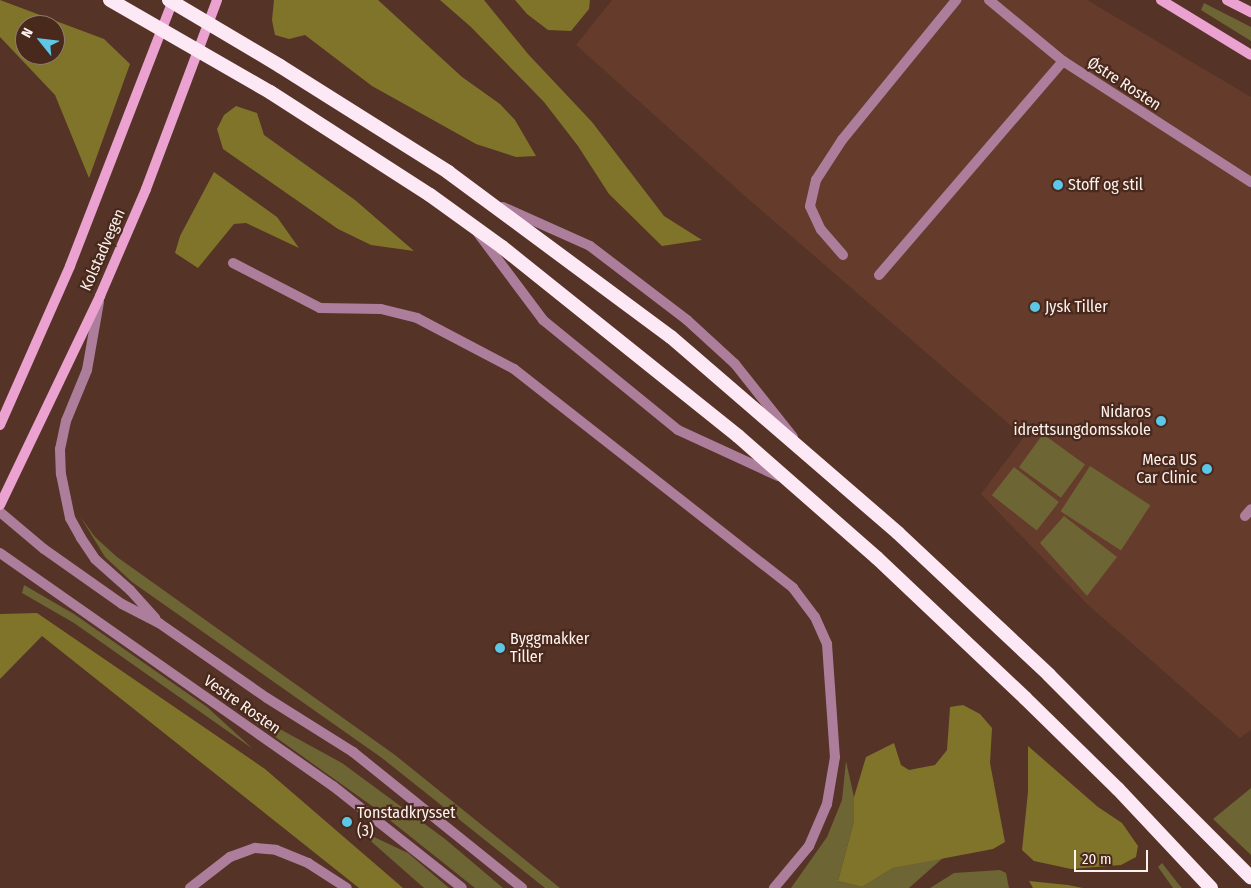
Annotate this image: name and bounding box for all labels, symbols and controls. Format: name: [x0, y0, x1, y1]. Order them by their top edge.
north arrow: [15, 15, 65, 65]
text: N: [18, 25, 37, 41]
street label: Østre Rosten: [1084, 53, 1164, 115]
place label: Stoff og stil: [1068, 175, 1143, 195]
marker: Stoff og stil: [1052, 179, 1064, 191]
street label: Kolstadvegen: [76, 206, 130, 294]
place label: Jysk Tiller: [1045, 297, 1108, 317]
marker: Jysk Tiller: [1029, 301, 1041, 313]
place label: Nidaros idrettsungdomsskole: [1013, 402, 1151, 440]
marker: Nidaros idrettsungdomsskole: [1155, 415, 1167, 427]
place label: Meca US Car Clinic: [1136, 450, 1197, 488]
marker: Meca US Car Clinic: [1201, 463, 1213, 475]
place label: Byggmakker Tiller: [510, 629, 589, 667]
marker: Byggmakker Tiller: [494, 642, 506, 654]
street label: Vestre Rosten: [200, 671, 284, 739]
place label: Tonstadkrysset (3): [357, 803, 455, 841]
marker: Tonstadkrysset (3): [341, 816, 353, 828]
scale bar: [1076, 840, 1150, 872]
text: 20 m: [1082, 850, 1112, 868]

